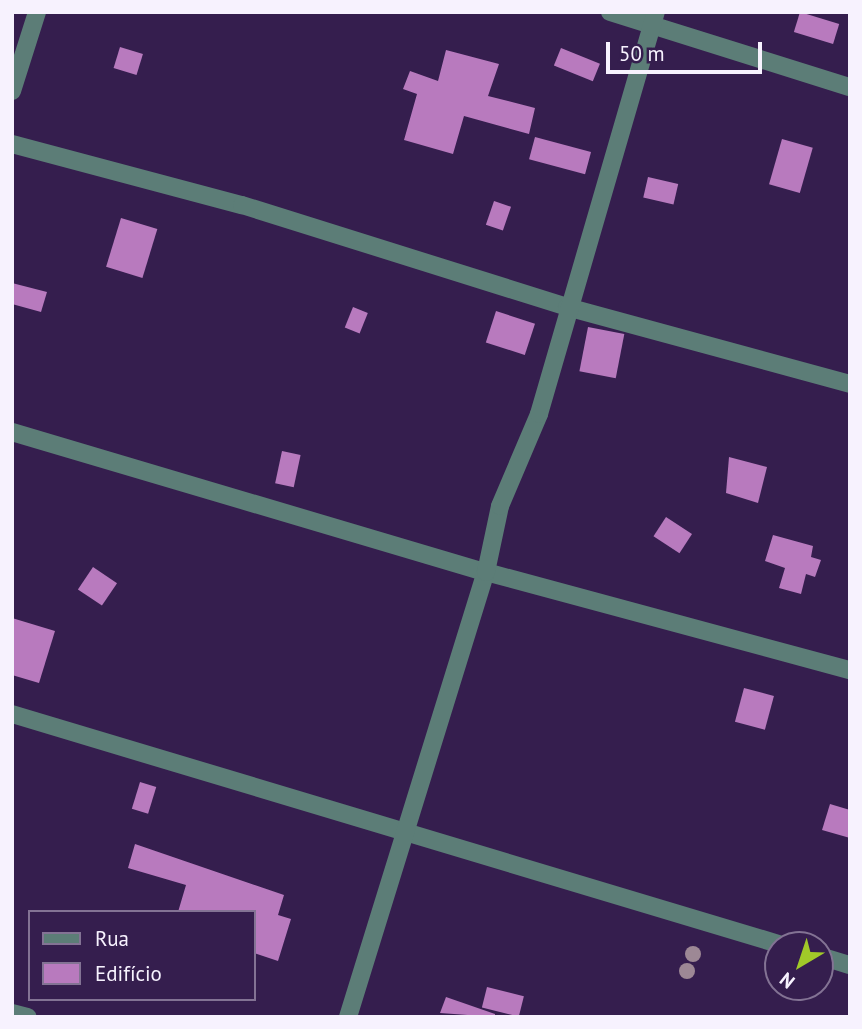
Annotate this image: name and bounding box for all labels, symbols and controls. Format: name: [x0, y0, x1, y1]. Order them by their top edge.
scale bar: [610, 28, 766, 72]
text: 50 m: [619, 40, 665, 67]
legend: [28, 910, 256, 1001]
text: Rua: [95, 925, 129, 952]
north arrow: [764, 931, 834, 1001]
text: Edifício: [95, 960, 162, 987]
text: N: [775, 968, 799, 994]

